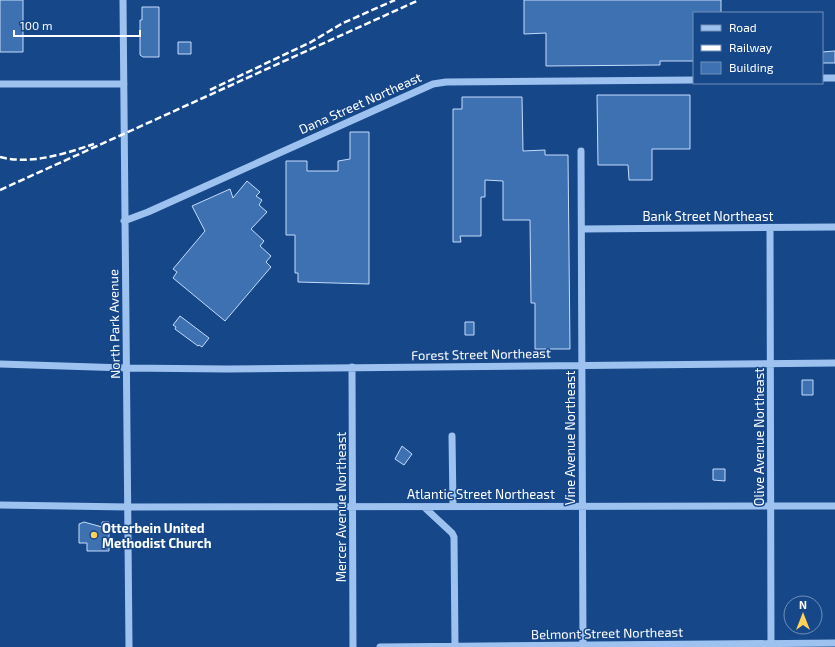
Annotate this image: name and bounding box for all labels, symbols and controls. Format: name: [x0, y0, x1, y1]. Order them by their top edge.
scale bar: [14, 12, 140, 38]
legend: [693, 12, 823, 84]
text: 100 m: [20, 18, 52, 32]
text: Road: [729, 20, 757, 34]
text: Railway: [729, 40, 773, 54]
text: Building: [729, 60, 774, 74]
street label: Dana Street Northeast: [296, 69, 424, 137]
street label: Bank Street Northeast: [642, 208, 774, 224]
street label: North Park Avenue: [105, 269, 123, 379]
street label: Forest Street Northeast: [411, 345, 551, 363]
street label: Olive Avenue Northeast: [751, 368, 767, 506]
street label: Vine Avenue Northeast: [562, 371, 578, 505]
street label: Mercer Avenue Northeast: [333, 432, 349, 582]
street label: Atlantic Street Northeast: [407, 486, 555, 502]
place label: Otterbein United Methodist Church: [102, 520, 212, 551]
marker: Otterbein United Methodist Church: [89, 530, 99, 540]
north arrow: [783, 595, 823, 635]
text: N: [799, 598, 807, 611]
street label: Belmont Street Northeast: [531, 624, 683, 642]

